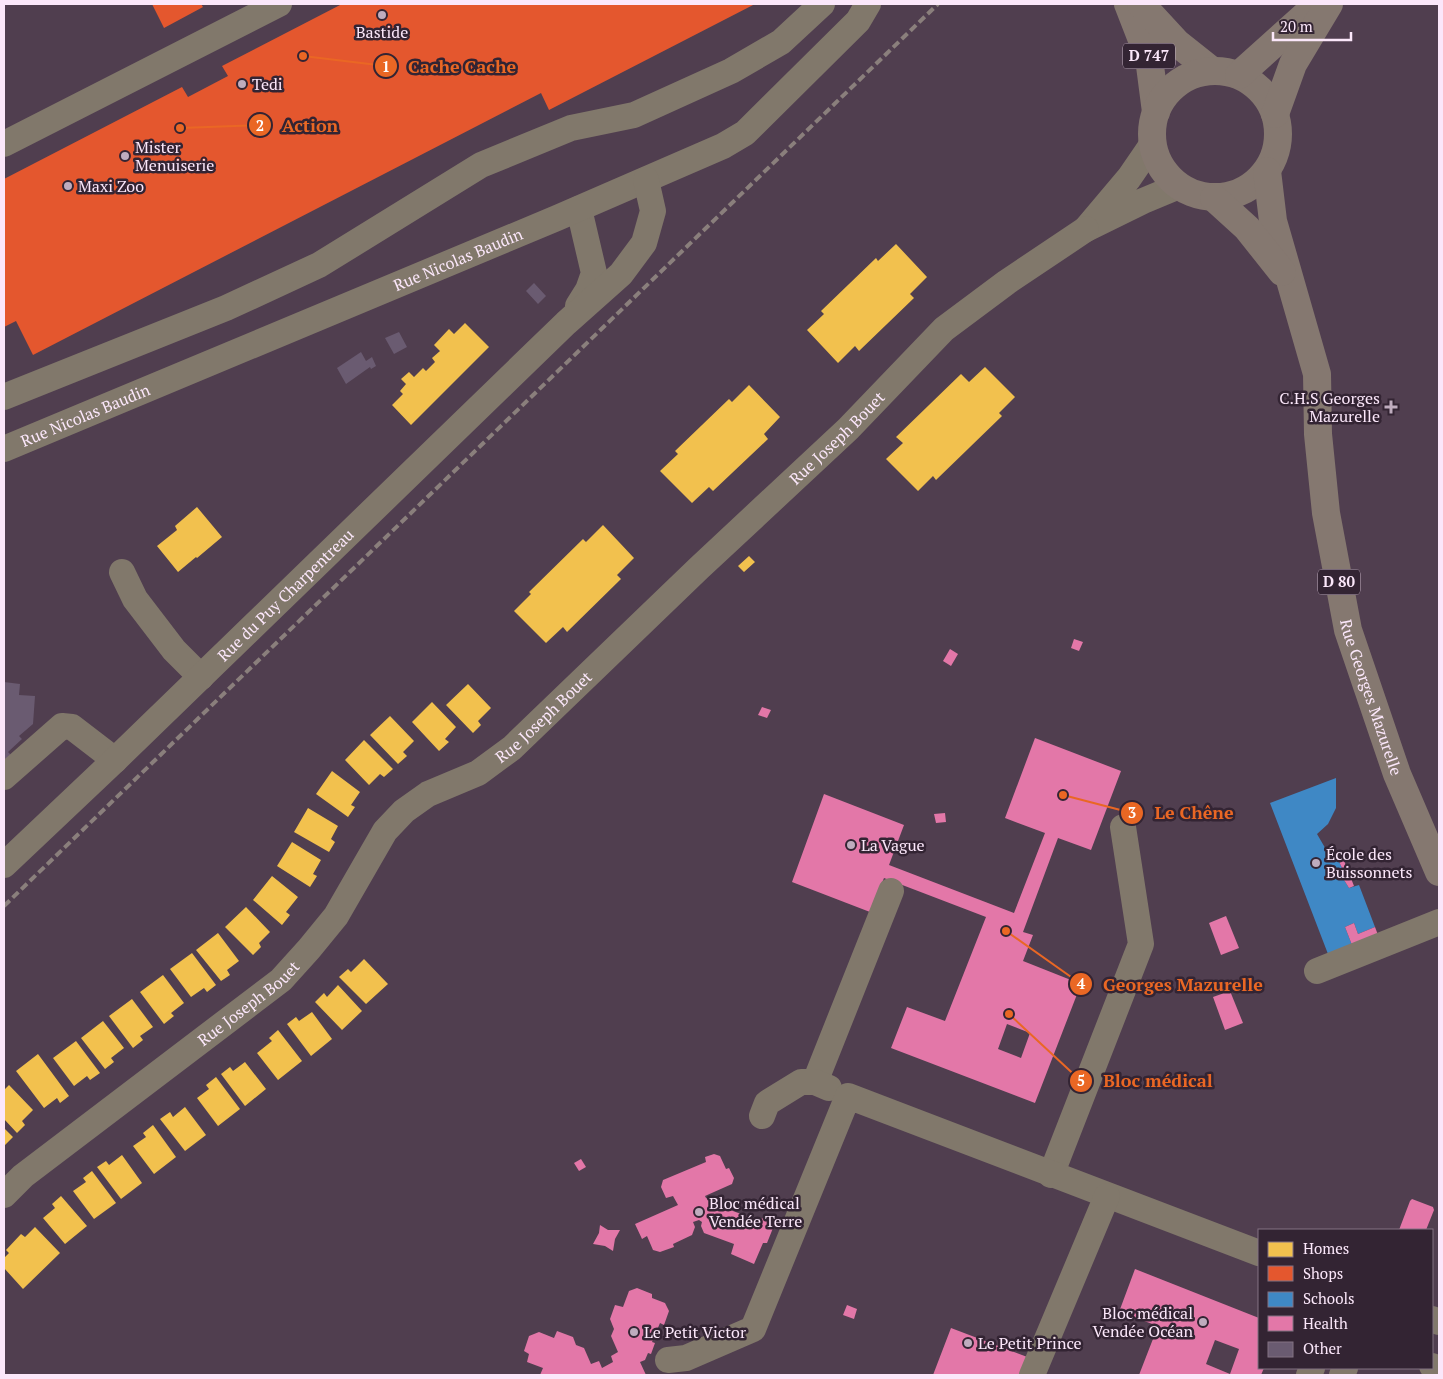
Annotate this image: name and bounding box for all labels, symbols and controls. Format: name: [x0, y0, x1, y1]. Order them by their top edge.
marker: Bastide: [376, 9, 388, 21]
scale bar: [1273, 10, 1350, 42]
text: 20 m: [1280, 16, 1313, 36]
place label: Bastide: [356, 21, 408, 43]
road number: D 747: [1123, 44, 1175, 68]
callout: Cache Cache: [373, 50, 526, 83]
text: Cache Cache: [408, 54, 516, 78]
text: 1: [382, 56, 390, 76]
place label: Tedi: [252, 73, 283, 95]
marker: Tedi: [236, 78, 248, 90]
callout: Action: [247, 109, 349, 142]
text: Action: [282, 113, 339, 137]
text: 2: [256, 115, 264, 135]
place label: Mister Menuiserie: [135, 136, 214, 176]
marker: Mister Menuiserie: [119, 150, 131, 162]
place label: Maxi Zoo: [78, 175, 144, 197]
marker: Maxi Zoo: [62, 180, 74, 192]
street label: Rue Nicolas Baudin: [390, 222, 526, 296]
street label: Rue Nicolas Baudin: [17, 378, 154, 452]
street label: Rue Joseph Bouet: [784, 386, 889, 489]
place label: C.H.S Georges Mazurelle: [1279, 387, 1380, 427]
marker: C.H.S Georges Mazurelle: [1384, 400, 1398, 414]
street label: Rue du Puy Charpentreau: [212, 524, 358, 666]
road number: D 80: [1318, 570, 1360, 594]
street label: Rue Georges Mazurelle: [1335, 617, 1408, 778]
street label: Rue Joseph Bouet: [491, 666, 596, 768]
callout: Le Chêne: [1119, 797, 1243, 830]
text: Le Chêne: [1154, 800, 1234, 824]
text: 3: [1128, 802, 1136, 822]
place label: La Vague: [861, 834, 925, 856]
marker: La Vague: [845, 839, 857, 851]
place label: École des Buissonnets: [1326, 843, 1413, 883]
marker: École des Buissonnets: [1310, 857, 1322, 869]
street label: Rue Joseph Bouet: [193, 956, 304, 1051]
callout: Georges Mazurelle: [1068, 968, 1273, 1001]
text: Georges Mazurelle: [1103, 972, 1263, 996]
text: 4: [1077, 973, 1086, 993]
callout: Bloc médical: [1068, 1064, 1223, 1097]
text: Bloc médical: [1103, 1068, 1213, 1092]
text: 5: [1077, 1070, 1085, 1090]
place label: Bloc médical Vendée Terre: [709, 1192, 802, 1232]
marker: Bloc médical Vendée Terre: [693, 1206, 705, 1218]
legend: [1258, 1229, 1433, 1369]
text: Homes: [1303, 1238, 1349, 1258]
text: Shops: [1303, 1263, 1343, 1283]
text: Schools: [1303, 1288, 1354, 1308]
place label: Bloc médical Vendée Océan: [1092, 1302, 1193, 1342]
text: Health: [1303, 1313, 1348, 1333]
marker: Bloc médical Vendée Océan: [1197, 1316, 1209, 1328]
place label: Le Petit Victor: [644, 1321, 747, 1343]
marker: Le Petit Victor: [628, 1326, 640, 1338]
place label: Le Petit Prince: [978, 1332, 1082, 1354]
marker: Le Petit Prince: [962, 1337, 974, 1349]
text: Other: [1303, 1338, 1342, 1358]

